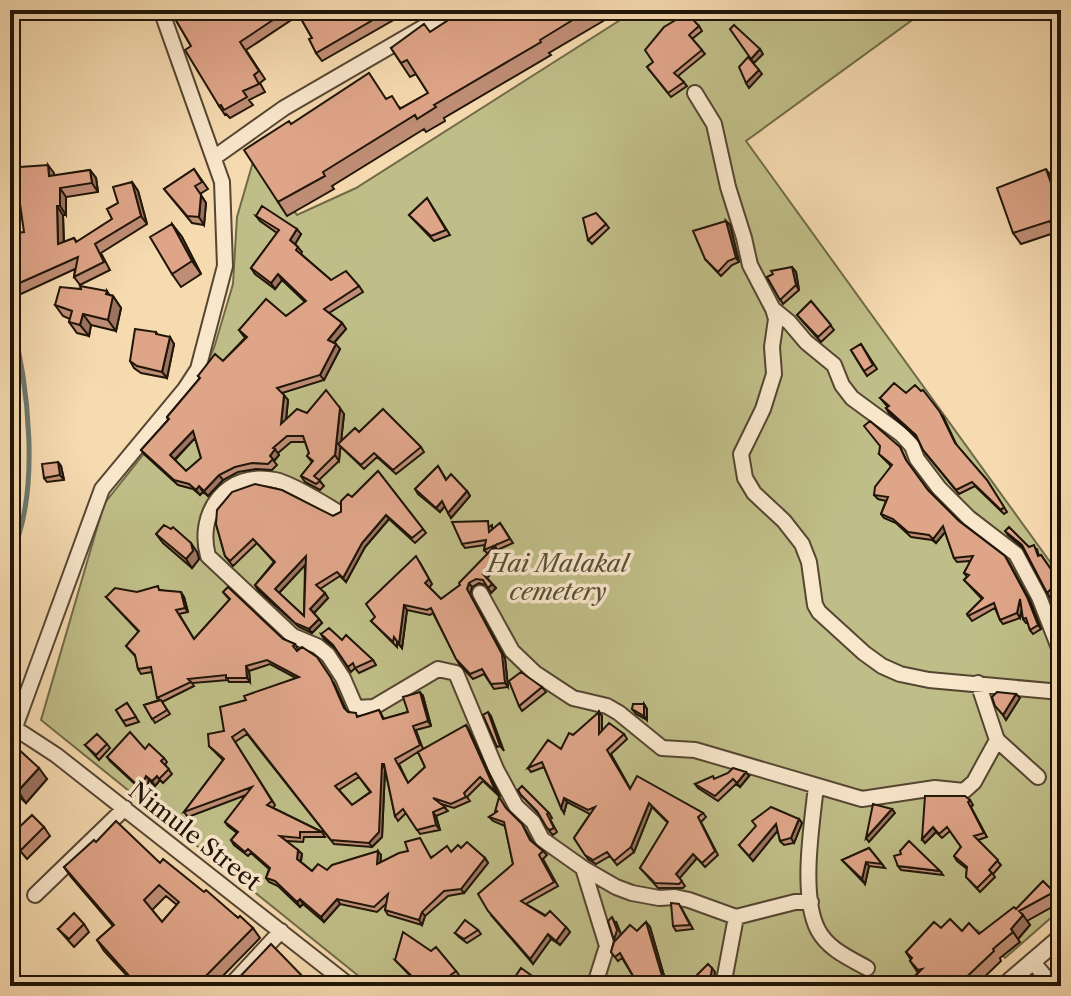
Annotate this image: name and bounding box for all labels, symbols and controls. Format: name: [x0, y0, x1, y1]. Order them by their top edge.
park label: Hai Malakal cemetery: [485, 549, 631, 606]
street label: Nimule Street: [123, 776, 267, 897]

